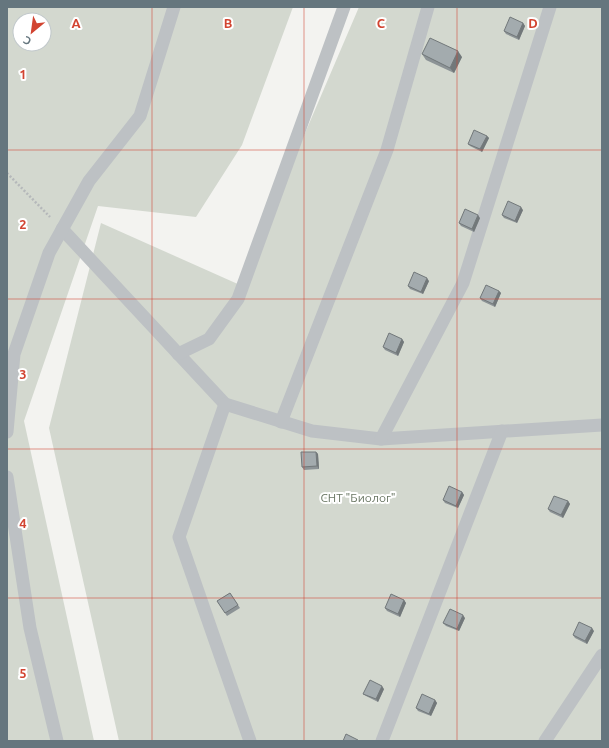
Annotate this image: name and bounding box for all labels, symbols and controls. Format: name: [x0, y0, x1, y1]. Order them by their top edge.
north arrow: [12, 12, 52, 52]
text: A: [71, 16, 81, 30]
text: B: [224, 16, 233, 30]
text: C: [377, 16, 386, 30]
text: D: [528, 16, 538, 30]
text: С: [21, 34, 33, 48]
text: 1: [19, 67, 27, 81]
text: 2: [19, 217, 27, 231]
text: 3: [19, 367, 27, 381]
park label: СНТ "Биолог": [320, 491, 396, 504]
text: 4: [19, 516, 27, 530]
text: 5: [19, 666, 27, 680]

